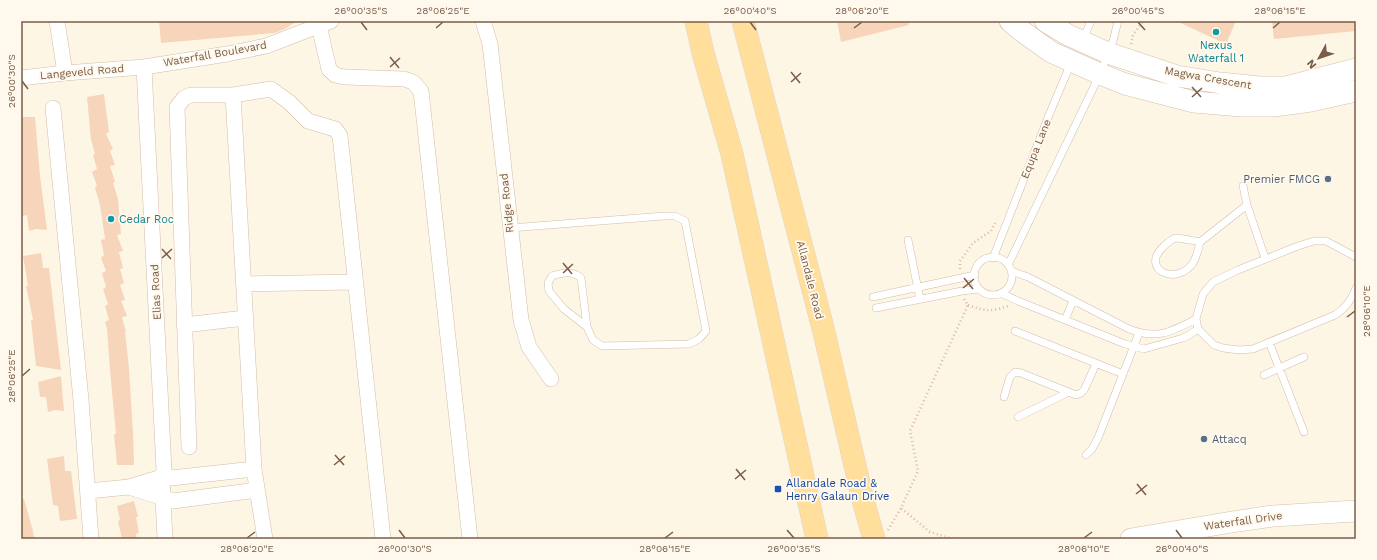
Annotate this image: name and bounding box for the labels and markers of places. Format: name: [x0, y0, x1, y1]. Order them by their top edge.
marker: Nexus Waterfall 1: [1211, 27, 1221, 37]
place label: Nexus Waterfall 1: [1188, 39, 1244, 65]
place label: Premier FMCG: [1243, 173, 1320, 186]
marker: Premier FMCG: [1323, 174, 1333, 184]
place label: Cedar Roc: [119, 213, 174, 226]
marker: Cedar Roc: [106, 214, 116, 224]
place label: Attacq: [1212, 433, 1247, 446]
marker: Attacq: [1199, 434, 1209, 444]
place label: Allandale Road & Henry Galaun Drive: [786, 477, 889, 503]
marker: Allandale Road & Henry Galaun Drive: [773, 484, 783, 494]

